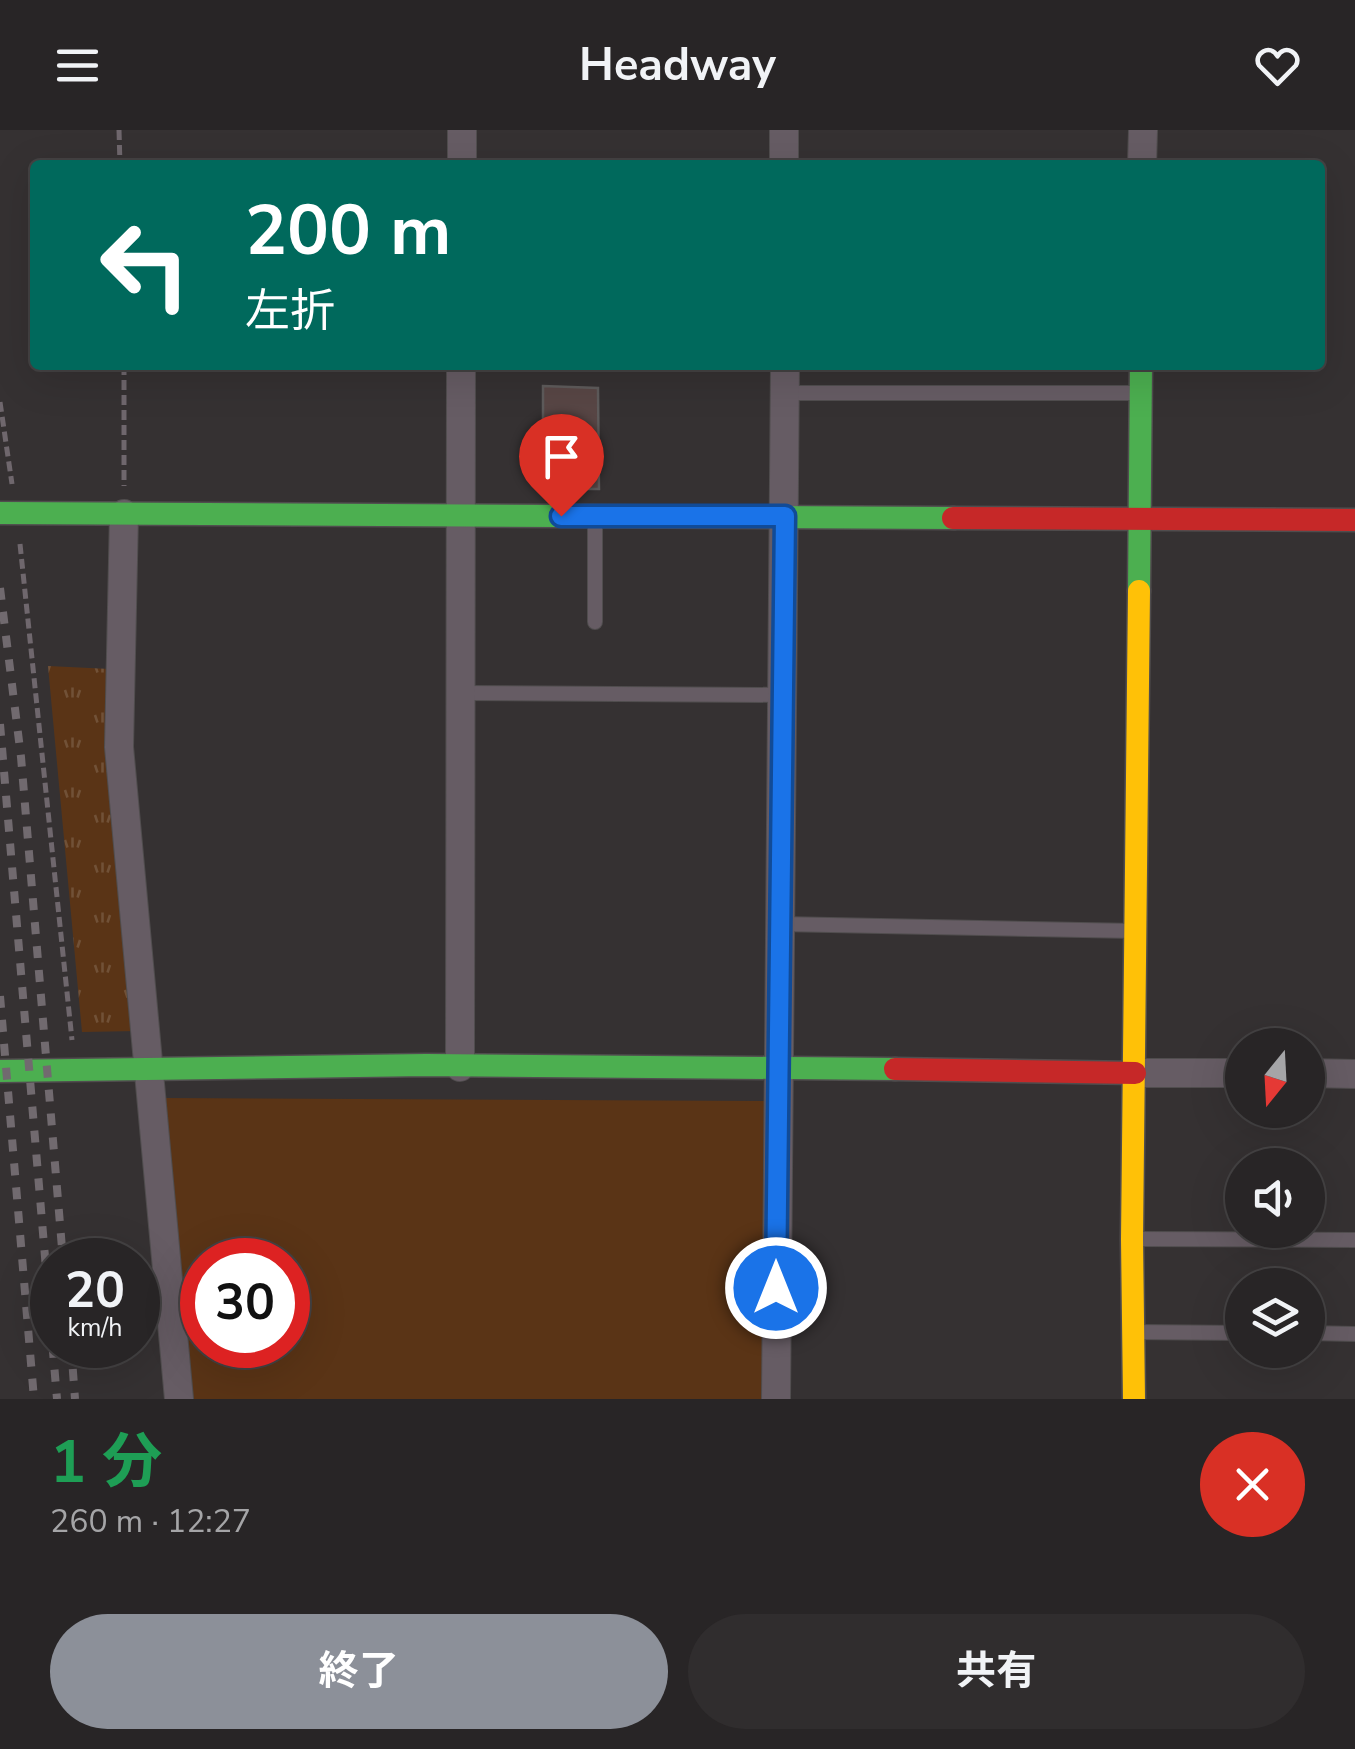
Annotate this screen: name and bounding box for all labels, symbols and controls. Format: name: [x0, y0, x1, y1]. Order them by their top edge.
text: Headway: [579, 35, 776, 96]
icon: menu: [50, 38, 105, 93]
icon: heart: [1250, 38, 1305, 93]
text: 200 m: [245, 183, 451, 279]
icon: left: [80, 200, 210, 330]
text: 左折: [245, 281, 335, 342]
pin: [519, 414, 604, 517]
icon: arrive: [534, 429, 589, 484]
north arrow: [1225, 1028, 1325, 1128]
map controls: [1225, 1028, 1325, 1368]
button: sound: [1225, 1148, 1325, 1248]
position arrow: [724, 1236, 828, 1340]
speed limit sign: 30: [180, 1238, 310, 1368]
text: 20: [65, 1256, 125, 1325]
button: layers: [1225, 1268, 1325, 1368]
text: km/h: [67, 1311, 123, 1345]
text: 1 分: [50, 1421, 162, 1503]
button: close: [1200, 1432, 1305, 1537]
text: 260 m · 12:27: [50, 1500, 251, 1543]
button: 終了: [50, 1614, 668, 1729]
button: 共有: [688, 1614, 1305, 1729]

